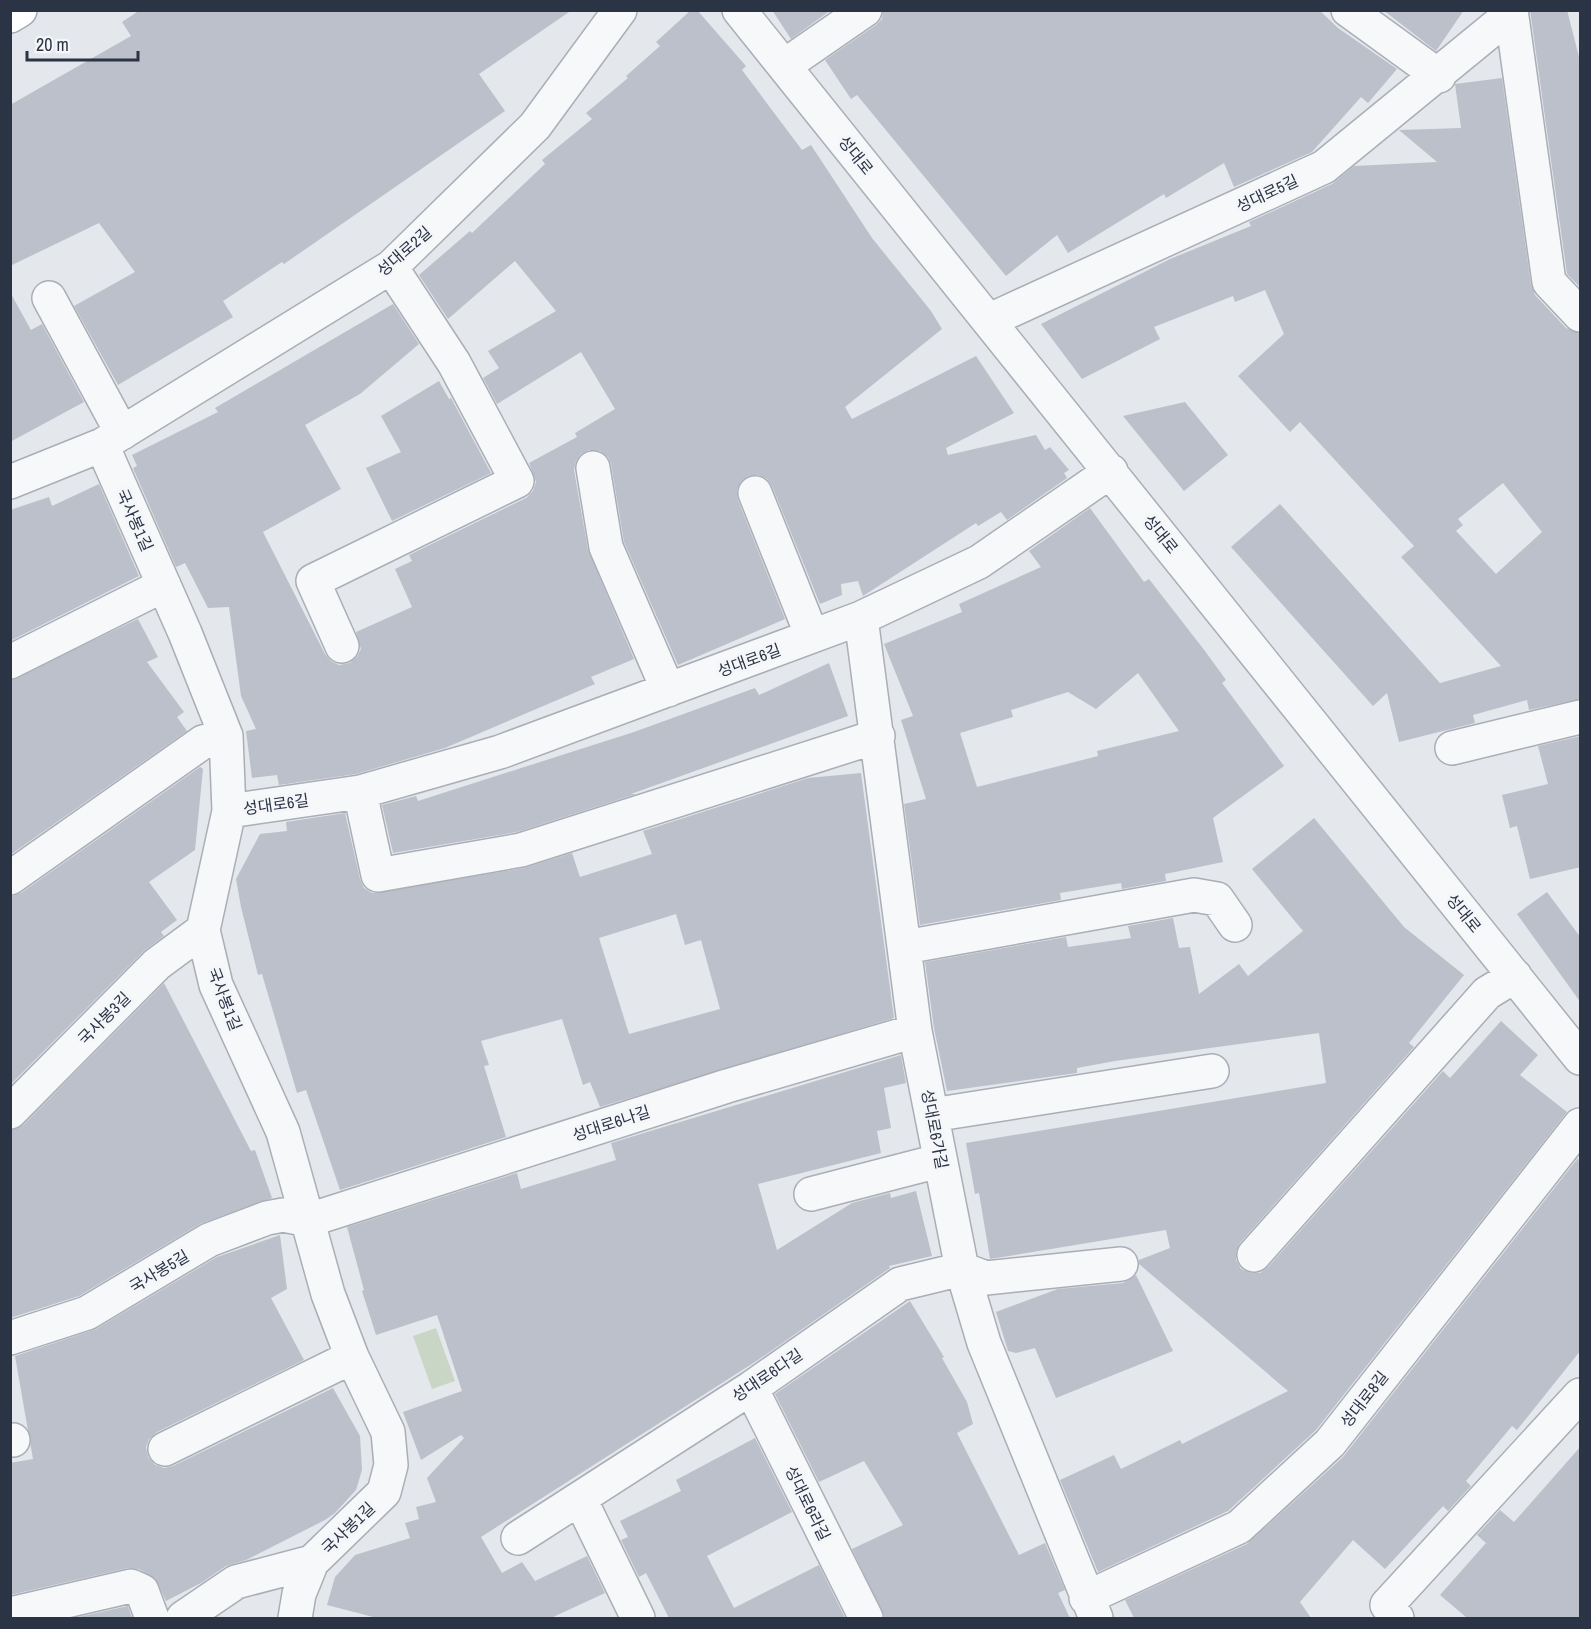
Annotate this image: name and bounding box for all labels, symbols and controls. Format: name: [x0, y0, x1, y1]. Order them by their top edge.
scale bar: [27, 24, 138, 62]
text: 20 m: [36, 32, 69, 57]
street label: 성대로: [834, 131, 879, 179]
street label: 성대로5길: [1232, 169, 1302, 217]
street label: 성대로2길: [372, 221, 436, 281]
street label: 국사봉1길: [111, 485, 159, 555]
street label: 성대로: [1139, 510, 1184, 558]
street label: 성대로6길: [714, 638, 784, 682]
street label: 성대로6길: [242, 789, 310, 819]
street label: 성대로: [1442, 889, 1487, 937]
street label: 국사봉1길: [203, 964, 247, 1034]
street label: 국사봉3길: [73, 987, 135, 1049]
street label: 성대로6가길: [916, 1087, 954, 1171]
street label: 성대로6나길: [569, 1100, 653, 1146]
street label: 국사봉5길: [125, 1245, 193, 1297]
street label: 성대로6다길: [727, 1343, 807, 1407]
street label: 성대로8길: [1335, 1366, 1393, 1432]
street label: 성대로6라길: [780, 1462, 836, 1544]
street label: 국사봉1길: [317, 1497, 379, 1559]

